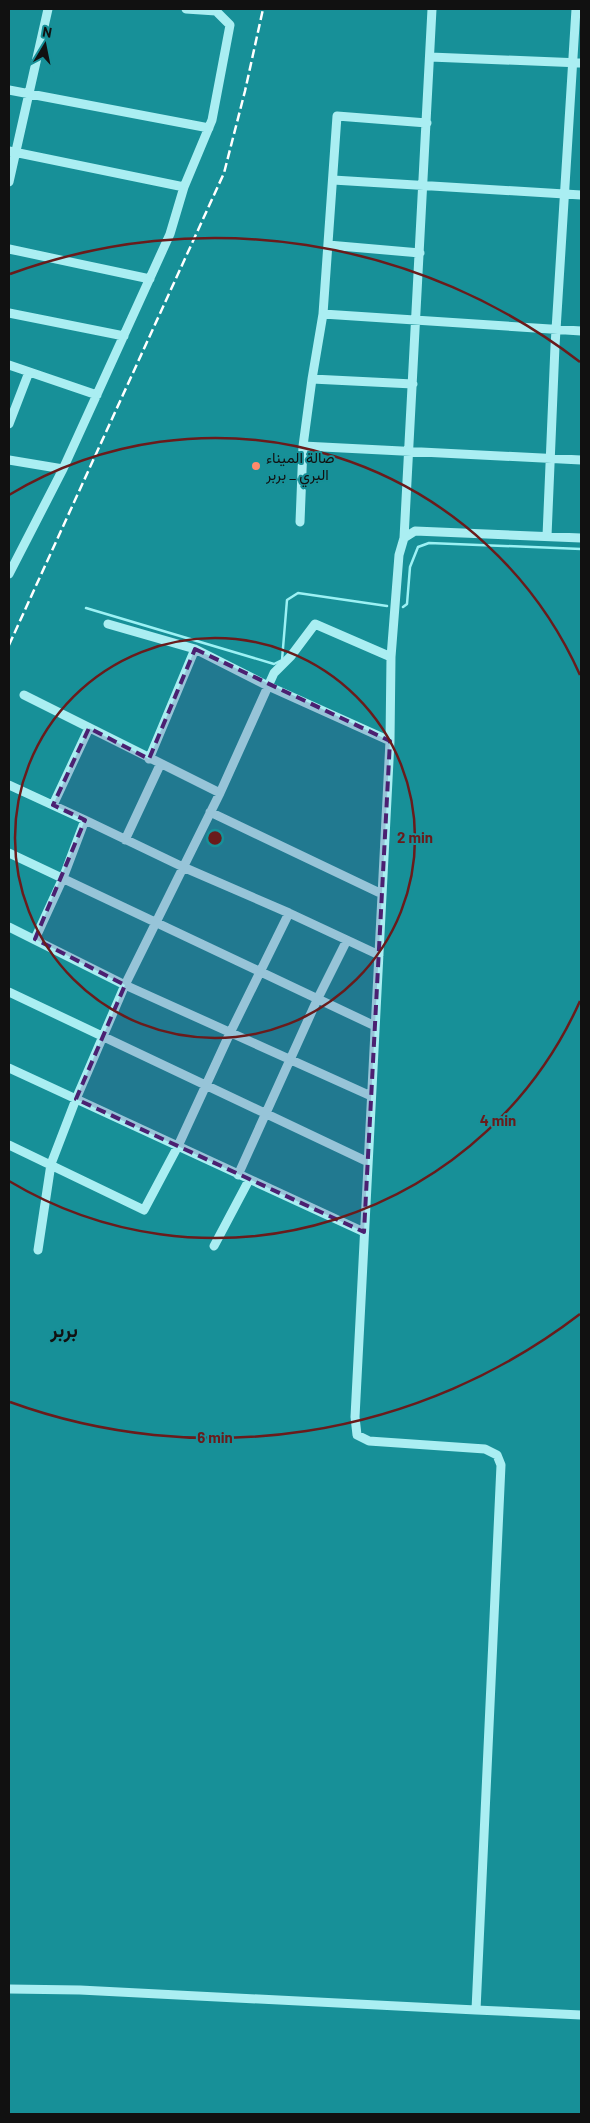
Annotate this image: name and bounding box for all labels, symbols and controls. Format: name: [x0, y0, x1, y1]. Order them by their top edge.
north arrow: [20, 20, 70, 70]
text: N: [41, 23, 53, 41]
place label: صالة الميناء البري _ بربر: [265, 448, 334, 488]
marker: صالة الميناء البري _ بربر: [250, 460, 262, 472]
text: 2 min: [397, 828, 433, 846]
centre of rings: [206, 829, 224, 847]
text: 4 min: [480, 1111, 516, 1129]
district label: بربر: [49, 1317, 78, 1343]
text: 6 min: [197, 1428, 233, 1446]

